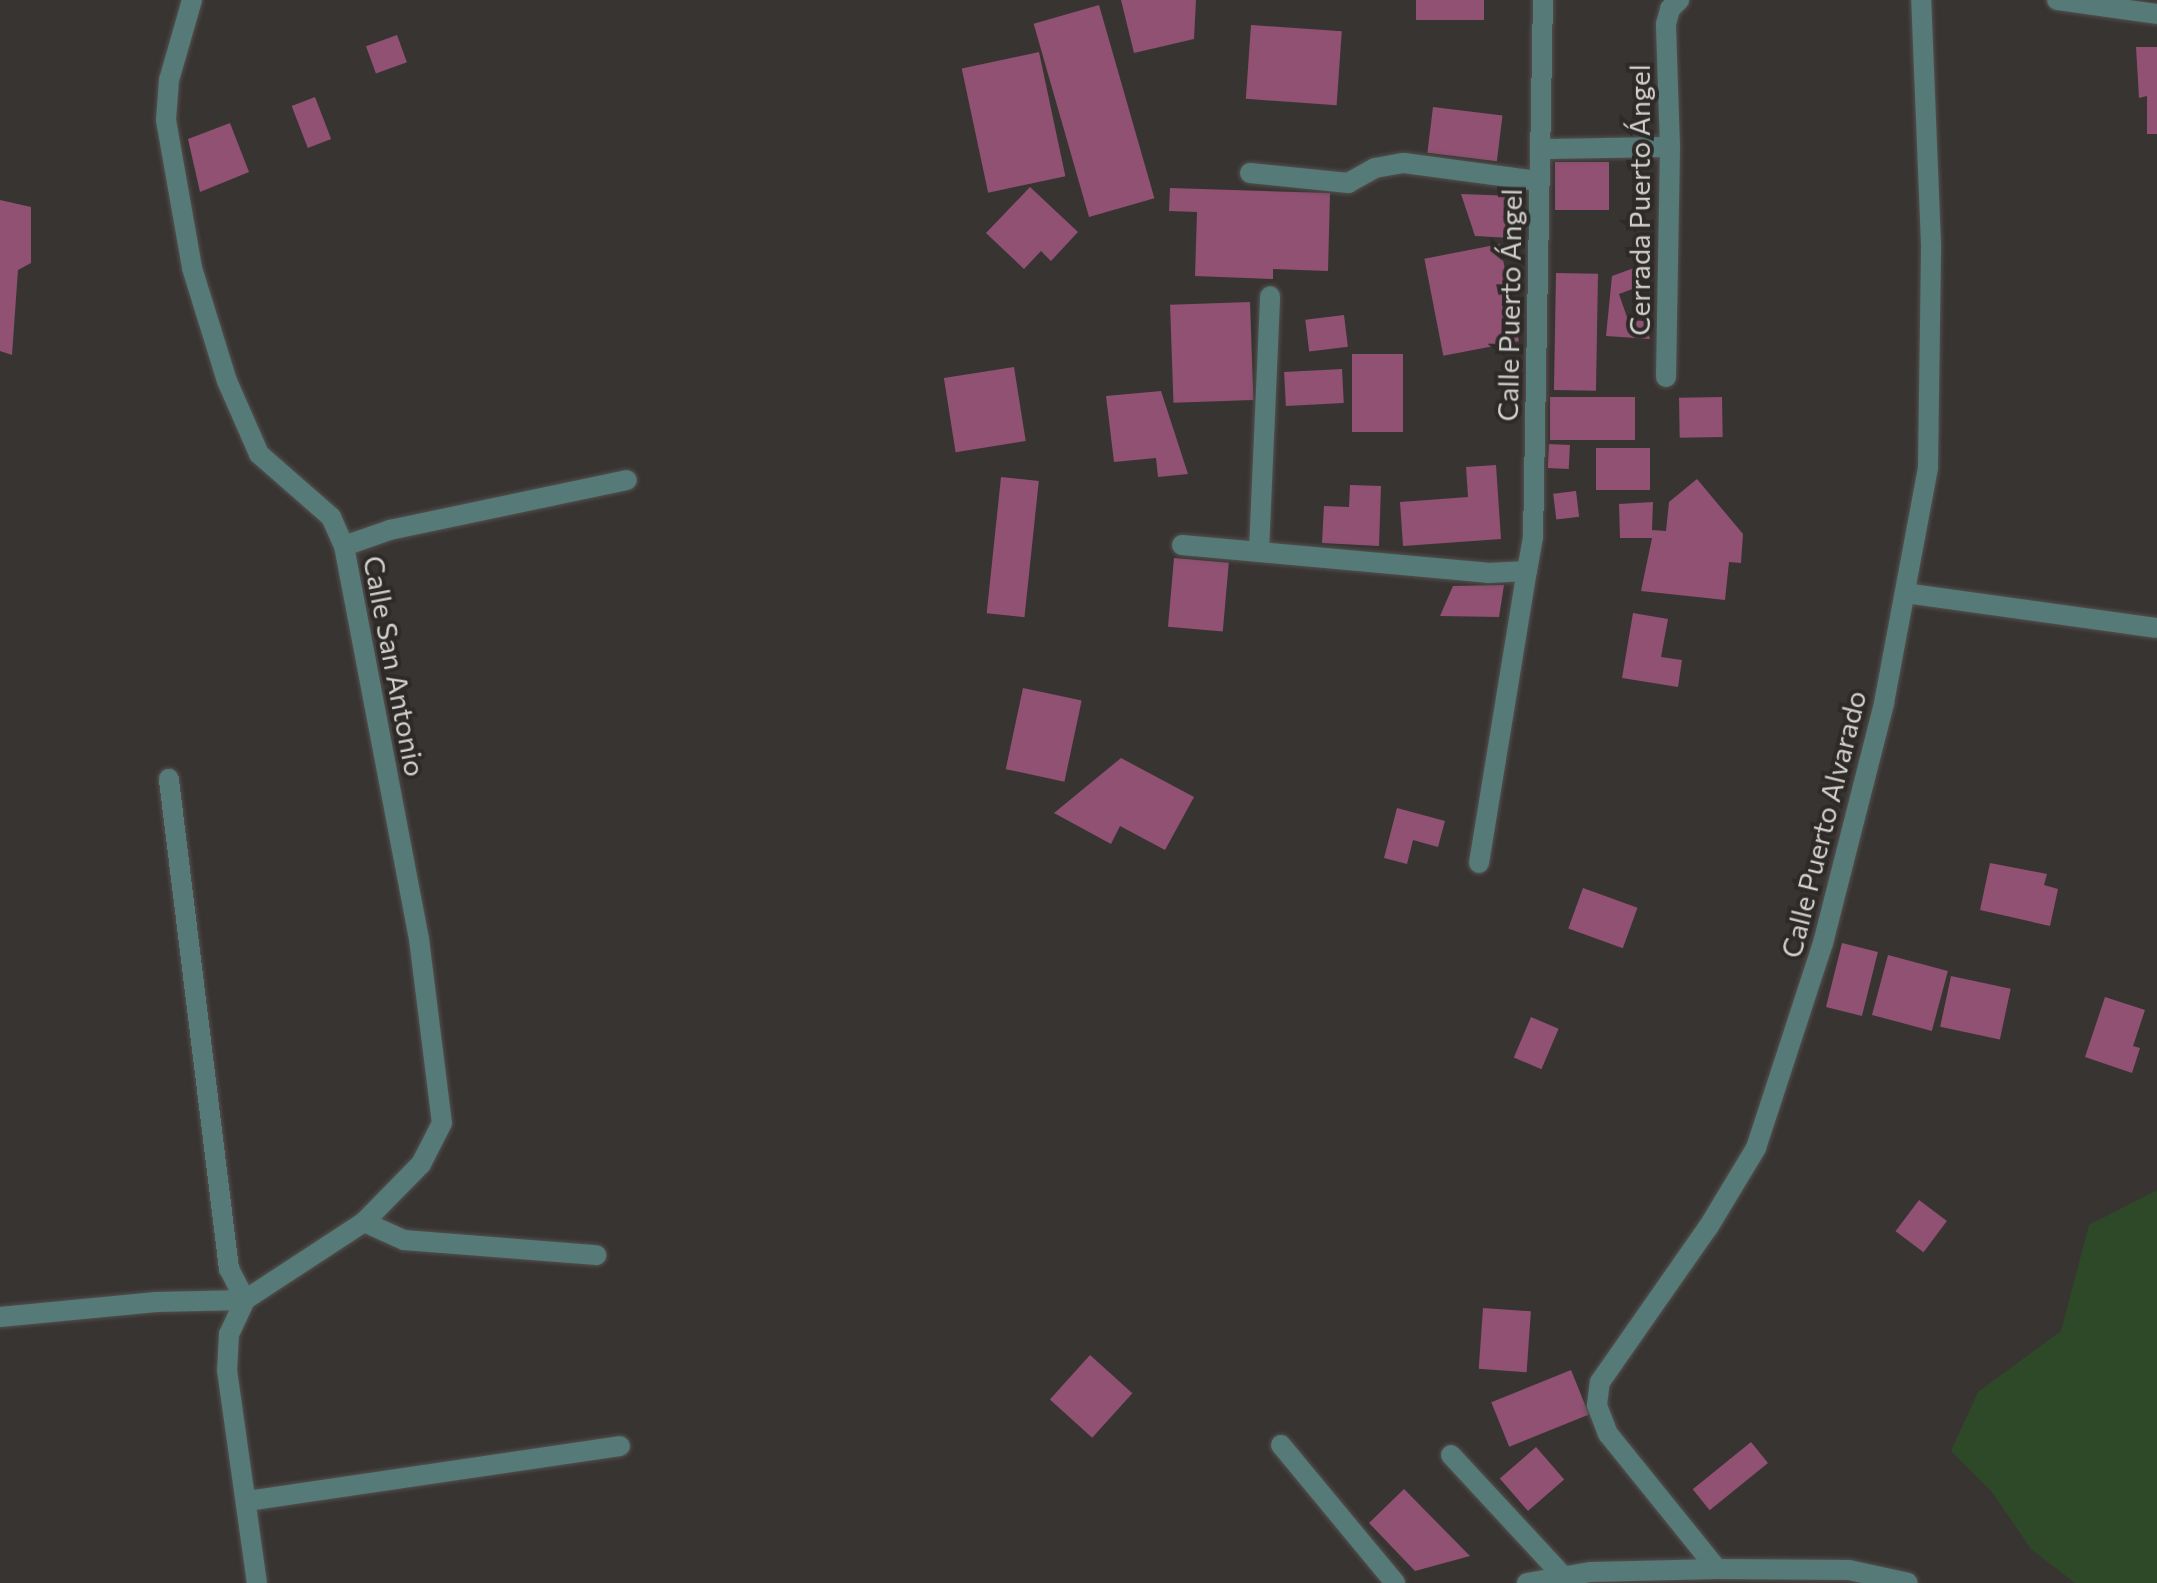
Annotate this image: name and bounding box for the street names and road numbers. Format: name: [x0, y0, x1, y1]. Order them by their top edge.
street label: Cerrada Puerto Ángel: [1622, 64, 1656, 336]
street label: Calle Puerto Ángel: [1490, 188, 1528, 422]
street label: Calle San Antonio: [357, 553, 433, 779]
street label: Calle Puerto Alvarado: [1774, 687, 1872, 961]

